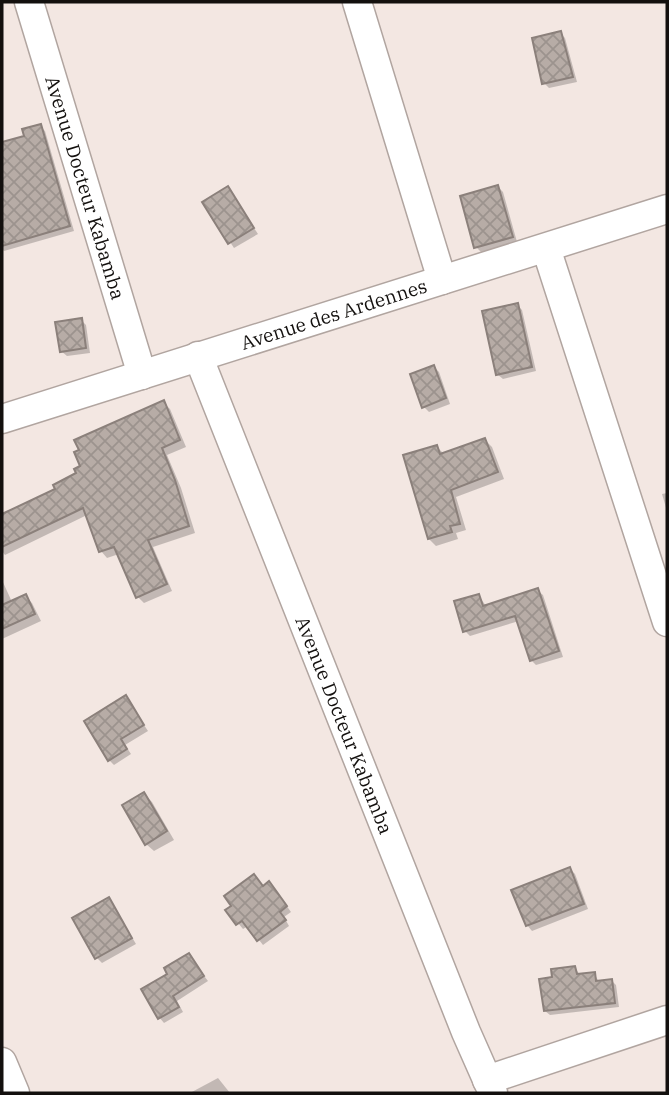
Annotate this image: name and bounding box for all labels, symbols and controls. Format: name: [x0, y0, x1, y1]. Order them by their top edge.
street label: Avenue Docteur Kabamba: [40, 73, 130, 302]
street label: Avenue des Ardennes: [238, 274, 430, 355]
street label: Avenue Docteur Kabamba: [290, 613, 398, 837]

